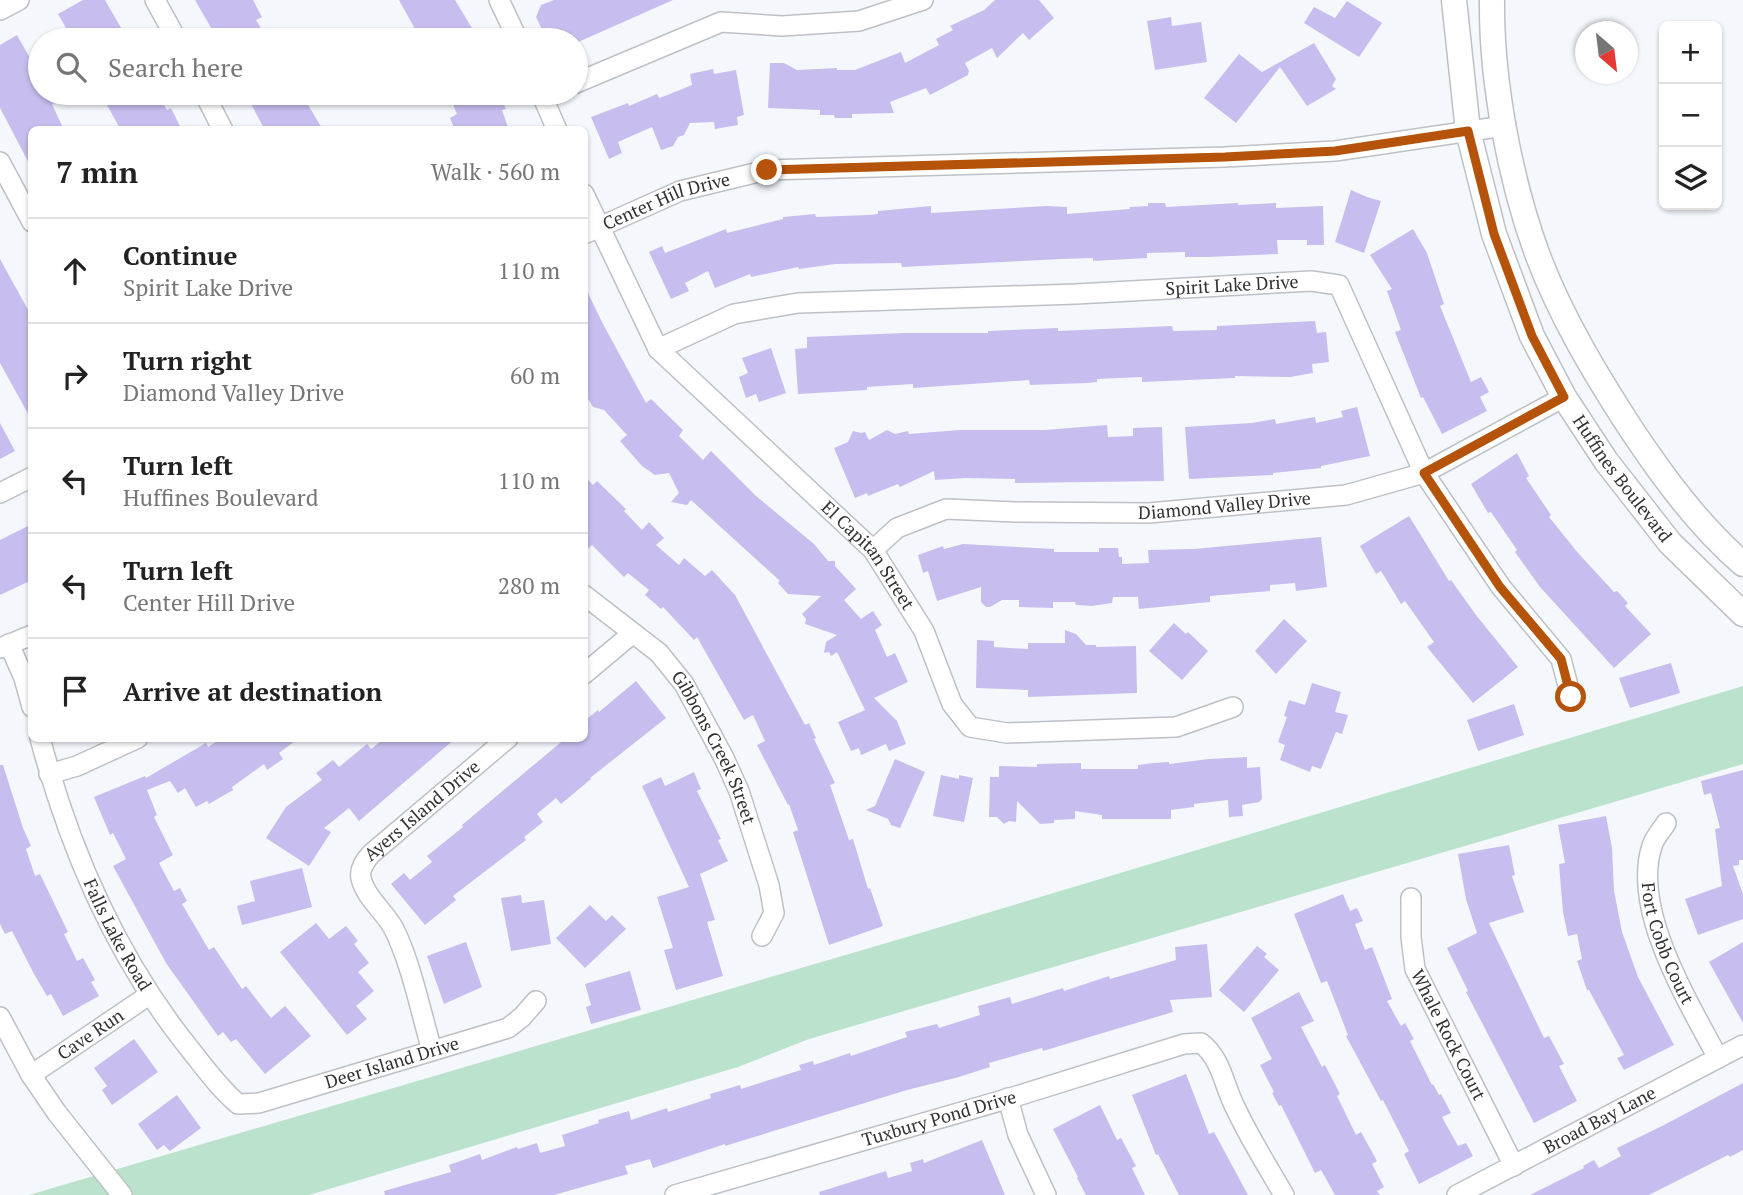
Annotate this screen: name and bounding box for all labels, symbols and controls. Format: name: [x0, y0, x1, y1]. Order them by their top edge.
north arrow: [1575, 21, 1638, 84]
map controls: [1659, 21, 1722, 210]
button: +: [1659, 21, 1722, 84]
search box: [28, 28, 588, 105]
icon: search: [52, 48, 90, 86]
text: Search here: [108, 50, 243, 84]
button: −: [1659, 84, 1722, 147]
button: layers: [1659, 147, 1722, 210]
text: 7 min: [56, 152, 138, 192]
route end: [751, 154, 782, 185]
text: Walk · 560 m: [431, 156, 560, 187]
street label: Center Hill Drive: [598, 166, 732, 235]
text: Continue: [123, 238, 237, 272]
icon: ahead: [56, 252, 94, 290]
text: 110 m: [498, 255, 560, 286]
street label: Spirit Lake Drive: [1165, 269, 1299, 300]
text: Spirit Lake Drive: [123, 272, 293, 303]
text: Turn right: [123, 343, 252, 377]
icon: right: [56, 357, 94, 395]
text: 60 m: [510, 360, 560, 391]
text: Diamond Valley Drive: [123, 377, 344, 408]
street label: Huffines Boulevard: [1568, 410, 1678, 547]
text: Turn left: [123, 448, 233, 482]
icon: left: [56, 462, 94, 500]
text: 110 m: [498, 465, 560, 496]
text: Huffines Boulevard: [123, 482, 318, 513]
street label: Diamond Valley Drive: [1138, 485, 1312, 524]
street label: El Capitan Street: [817, 495, 921, 614]
text: Turn left: [123, 553, 233, 587]
icon: left: [56, 567, 94, 605]
text: 280 m: [498, 570, 560, 601]
text: Center Hill Drive: [123, 587, 295, 618]
street label: Gibbons Creek Street: [667, 665, 762, 827]
icon: arrive: [56, 672, 94, 710]
text: Arrive at destination: [123, 674, 382, 708]
route start: [1555, 681, 1586, 712]
street label: Ayers Island Drive: [358, 754, 484, 866]
street label: Falls Lake Road: [79, 875, 158, 995]
street label: Fort Cobb Court: [1637, 881, 1700, 1008]
street label: Whale Rock Court: [1406, 965, 1492, 1104]
street label: Cave Run: [52, 1002, 128, 1065]
street label: Deer Island Drive: [322, 1030, 462, 1093]
street label: Broad Bay Lane: [1539, 1080, 1660, 1159]
street label: Tuxbury Pond Drive: [859, 1084, 1019, 1151]

